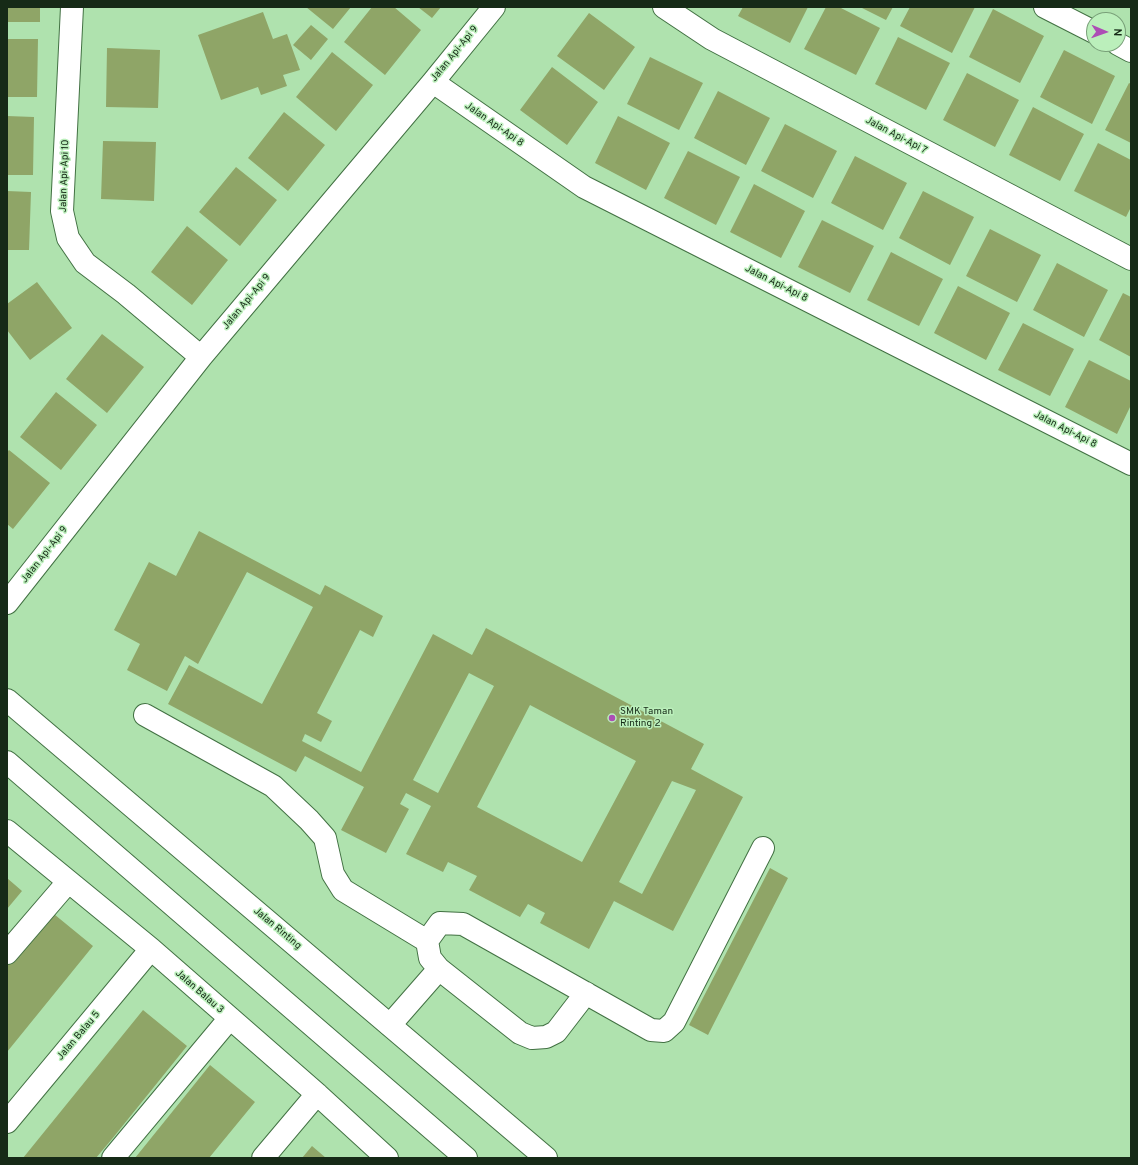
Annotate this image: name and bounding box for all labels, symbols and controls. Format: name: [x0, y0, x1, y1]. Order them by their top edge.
north arrow: [1086, 12, 1126, 52]
street label: Jalan Api-Api 9: [429, 23, 481, 85]
text: N: [1110, 28, 1124, 37]
street label: Jalan Api-Api 8: [462, 100, 526, 150]
street label: Jalan Api-Api 7: [863, 115, 929, 157]
street label: Jalan Api-Api 10: [58, 139, 72, 213]
street label: Jalan Api-Api 8: [743, 263, 809, 305]
street label: Jalan Api-Api 9: [220, 272, 274, 332]
street label: Jalan Api-Api 8: [1032, 409, 1098, 451]
street label: Jalan Api-Api 9: [19, 524, 71, 586]
place label: SMK Taman Rinting 2: [620, 706, 673, 730]
marker: SMK Taman Rinting 2: [607, 713, 617, 723]
street label: Jalan Rinting: [251, 905, 303, 953]
street label: Jalan Balau 3: [172, 968, 226, 1016]
street label: Jalan Balau 5: [55, 1009, 103, 1063]

